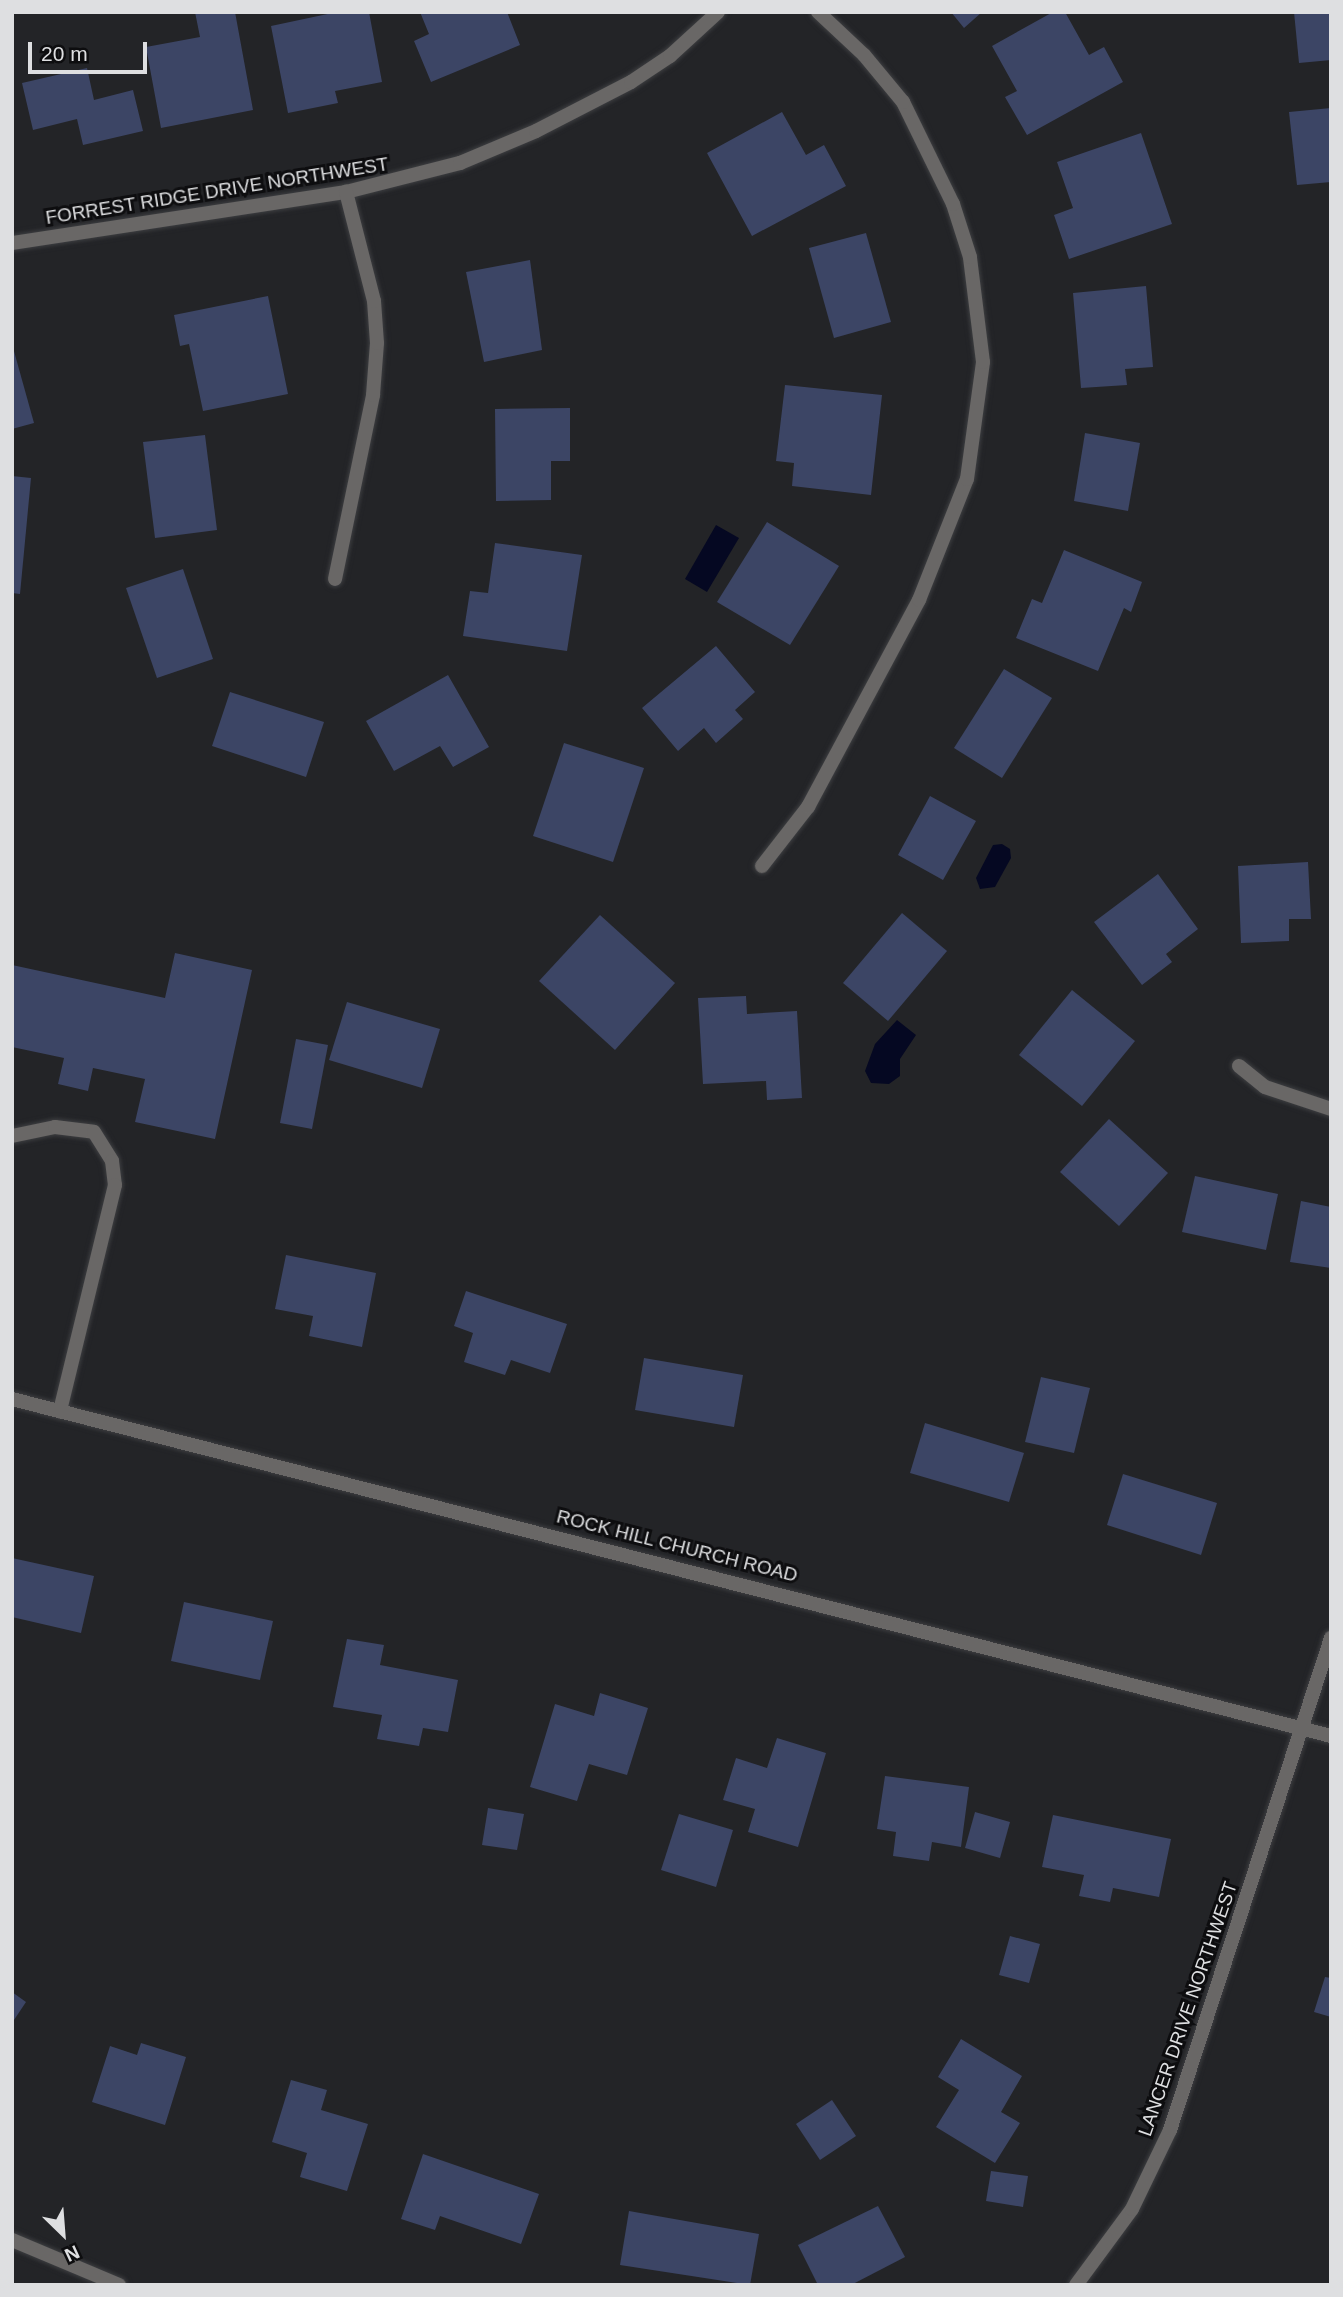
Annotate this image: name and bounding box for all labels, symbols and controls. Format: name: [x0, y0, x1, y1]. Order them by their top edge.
scale bar: [32, 28, 150, 72]
text: 20 m: [41, 42, 88, 65]
street label: FORREST RIDGE DRIVE NORTHWEST: [44, 153, 390, 229]
street label: ROCK HILL CHURCH ROAD: [554, 1505, 800, 1587]
street label: LANCER DRIVE NORTHWEST: [1134, 1879, 1242, 2139]
north arrow: [28, 2199, 98, 2269]
text: N: [61, 2241, 83, 2266]

